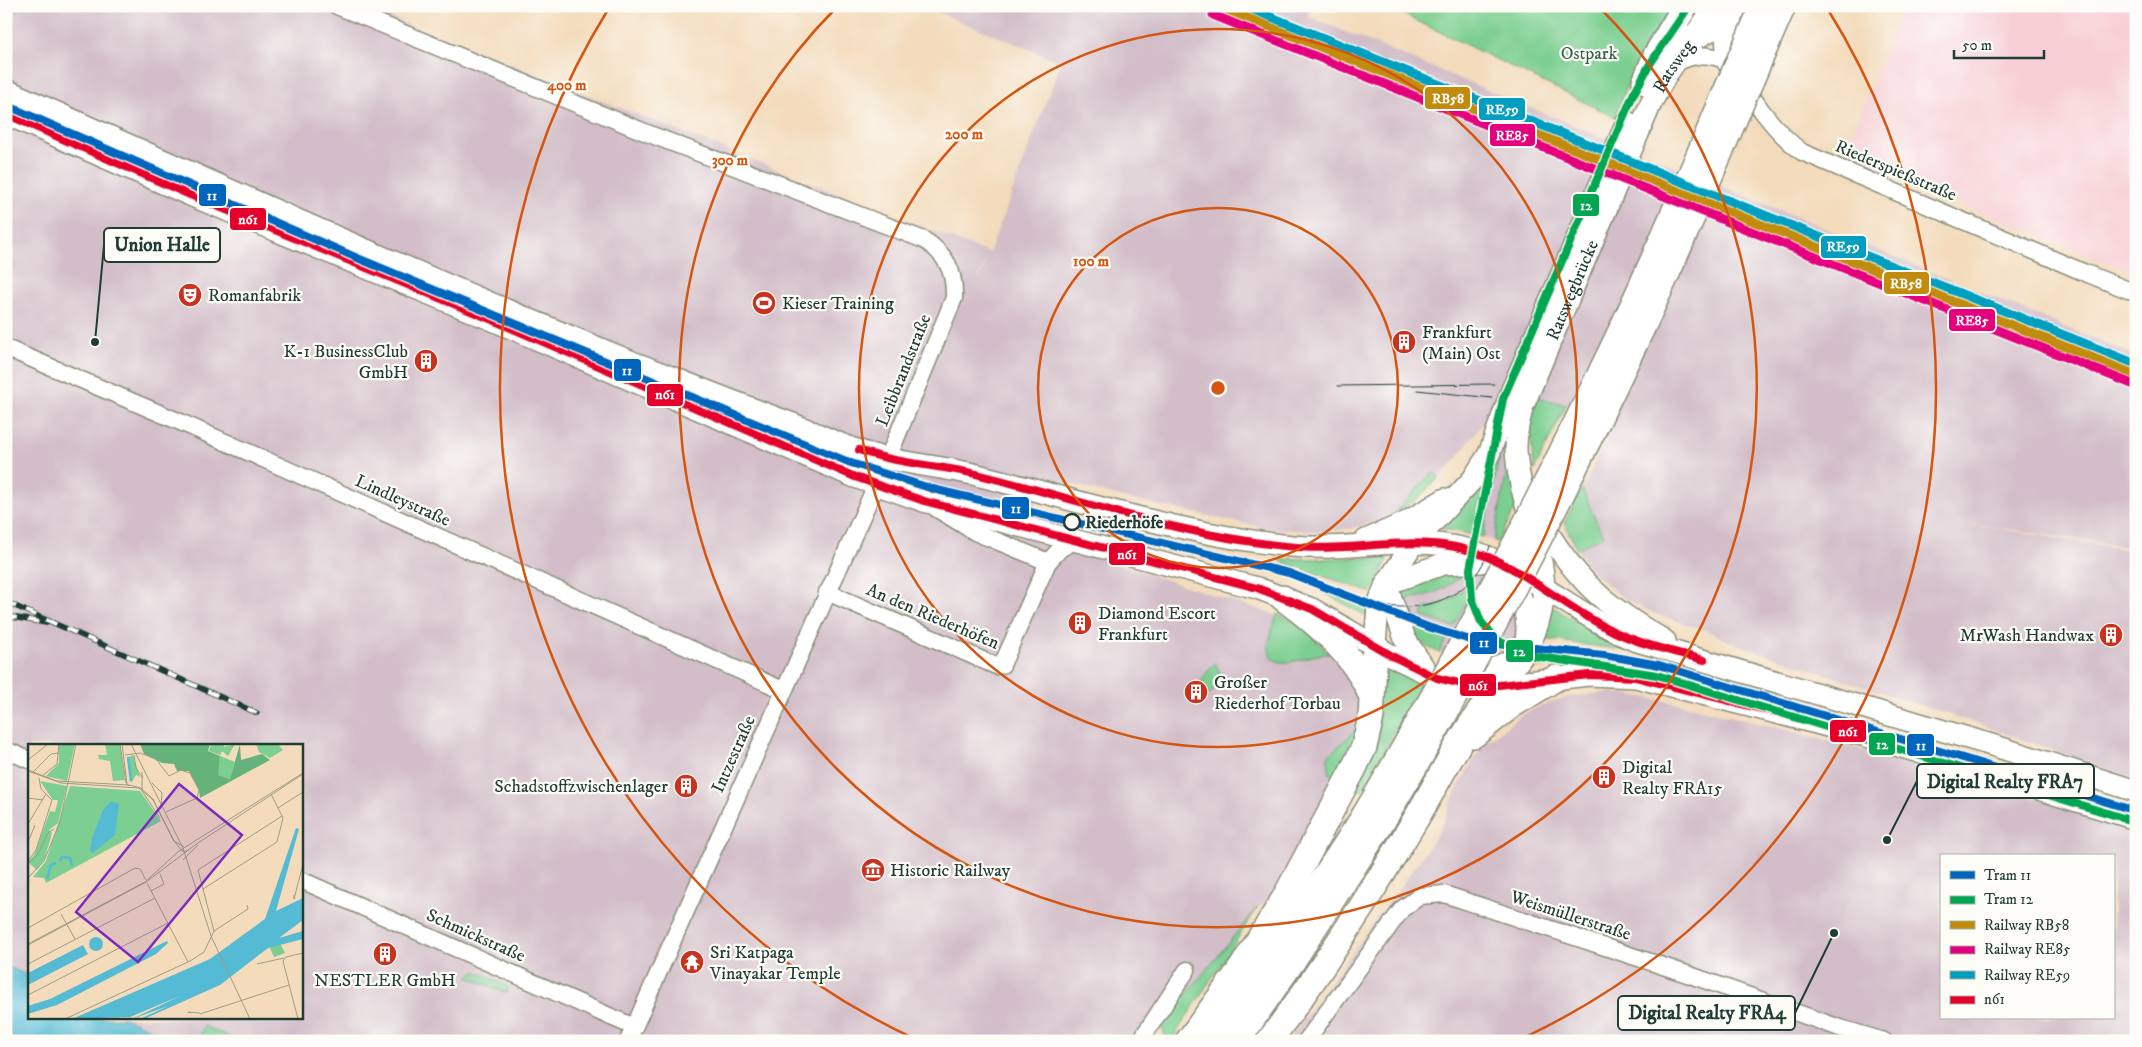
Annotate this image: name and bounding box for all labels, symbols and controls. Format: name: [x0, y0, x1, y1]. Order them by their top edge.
scale bar: [1954, 28, 2044, 60]
street label: Ratsweg: [1649, 36, 1700, 97]
text: 50 m: [1962, 36, 1992, 55]
park label: Ostpark: [1561, 43, 1617, 65]
text: 400 m: [546, 76, 587, 95]
line badge: RB58: [1424, 86, 1471, 110]
text: RB58: [1432, 90, 1464, 108]
line badge: RE59: [1478, 97, 1526, 121]
text: RE59: [1485, 101, 1519, 119]
line badge: RE85: [1489, 123, 1536, 147]
text: 200 m: [945, 125, 984, 144]
text: RE85: [1495, 127, 1529, 145]
street label: Riederspießstraße: [1832, 135, 1960, 206]
text: 300 m: [712, 151, 749, 170]
line badge: 11: [198, 183, 227, 207]
text: 11: [207, 187, 217, 205]
line badge: 12: [1572, 193, 1600, 217]
text: 12: [1580, 197, 1593, 215]
line badge: n61: [229, 207, 267, 231]
text: n61: [238, 211, 258, 229]
callout: Union Halle: [104, 228, 220, 262]
text: Union Halle: [114, 234, 210, 257]
line badge: RE59: [1820, 235, 1867, 259]
street label: Ratswegbrücke: [1542, 237, 1604, 344]
text: RE59: [1826, 238, 1860, 256]
text: 100 m: [1073, 252, 1110, 271]
line badge: RB58: [1883, 271, 1930, 295]
text: RB58: [1890, 275, 1922, 293]
theatre icon: Romanfabrik: [177, 282, 203, 308]
place label: Romanfabrik: [208, 285, 301, 307]
sports icon: Kieser Training: [751, 290, 777, 316]
place label: Kieser Training: [782, 293, 894, 315]
line badge: RE85: [1948, 308, 1996, 332]
street label: Leibbrandstraße: [871, 311, 936, 430]
text: RE85: [1955, 312, 1989, 330]
place label: Frankfurt (Main) Ost: [1422, 322, 1501, 365]
building icon: Frankfurt (Main) Ost: [1391, 329, 1417, 355]
place label: K-1 BusinessClub GmbH: [284, 341, 408, 384]
building icon: K-1 BusinessClub GmbH: [413, 348, 439, 374]
line badge: 11: [613, 358, 642, 382]
text: 11: [622, 362, 632, 380]
centre of rings: [1209, 379, 1227, 397]
line badge: n61: [646, 383, 684, 407]
text: n61: [655, 386, 675, 404]
street label: Lindleystraße: [352, 470, 454, 532]
line badge: 11: [1001, 496, 1030, 520]
text: 11: [1011, 500, 1021, 518]
place label: Riederhöfe: [1085, 512, 1164, 534]
marker: Riederhöfe: [1063, 513, 1081, 531]
line badge: n61: [1108, 542, 1146, 566]
text: n61: [1117, 546, 1137, 564]
street label: An den Riederhöfen: [863, 579, 1003, 655]
place label: Diamond Escort Frankfurt: [1098, 603, 1216, 646]
building icon: Diamond Escort Frankfurt: [1067, 610, 1093, 636]
building icon: MrWash Handwax: [2098, 622, 2124, 648]
place label: MrWash Handwax: [1960, 625, 2094, 647]
line badge: 11: [1469, 631, 1498, 655]
text: 11: [1479, 634, 1489, 652]
line badge: 12: [1505, 639, 1534, 663]
text: 12: [1513, 643, 1526, 661]
place label: Großer Riederhof Torbau: [1214, 672, 1341, 715]
line badge: n61: [1459, 673, 1497, 697]
text: n61: [1468, 677, 1488, 695]
building icon: Großer Riederhof Torbau: [1183, 679, 1209, 705]
street label: Intzestraße: [707, 712, 761, 796]
line badge: n61: [1829, 719, 1867, 743]
text: n61: [1838, 723, 1858, 741]
line badge: 12: [1868, 732, 1896, 756]
line badge: 11: [1906, 733, 1935, 757]
text: 12: [1876, 736, 1889, 754]
text: 11: [1916, 737, 1926, 755]
inset map: [28, 744, 302, 1020]
place label: Digital Realty FRA15: [1622, 757, 1722, 800]
building icon: Digital Realty FRA15: [1591, 764, 1617, 790]
callout: Digital Realty FRA7: [1917, 764, 2094, 798]
text: Digital Realty FRA7: [1927, 771, 2083, 794]
building icon: Schadstoffzwischenlager: [673, 773, 699, 799]
place label: Schadstoffzwischenlager: [494, 776, 668, 798]
legend: [1940, 854, 2114, 1020]
museum icon: Historic Railway: [860, 857, 886, 883]
place label: Historic Railway: [890, 860, 1011, 882]
text: Tram 11: [1984, 866, 2031, 885]
street label: Weismüllerstraße: [1507, 886, 1634, 946]
text: Tram 12: [1984, 890, 2034, 909]
street label: Schmickstraße: [423, 904, 528, 968]
text: Railway RB58: [1984, 916, 2069, 935]
text: Railway RE85: [1984, 940, 2071, 959]
building icon: NESTLER GmbH: [372, 941, 398, 967]
place label: Sri Katpaga Vinayakar Temple: [709, 942, 841, 985]
temple icon: Sri Katpaga Vinayakar Temple: [679, 949, 705, 975]
text: Railway RE59: [1984, 966, 2070, 985]
place label: NESTLER GmbH: [314, 970, 456, 992]
text: n61: [1984, 990, 2005, 1009]
callout: Digital Realty FRA4: [1618, 996, 1795, 1030]
text: Digital Realty FRA4: [1628, 1002, 1787, 1025]

